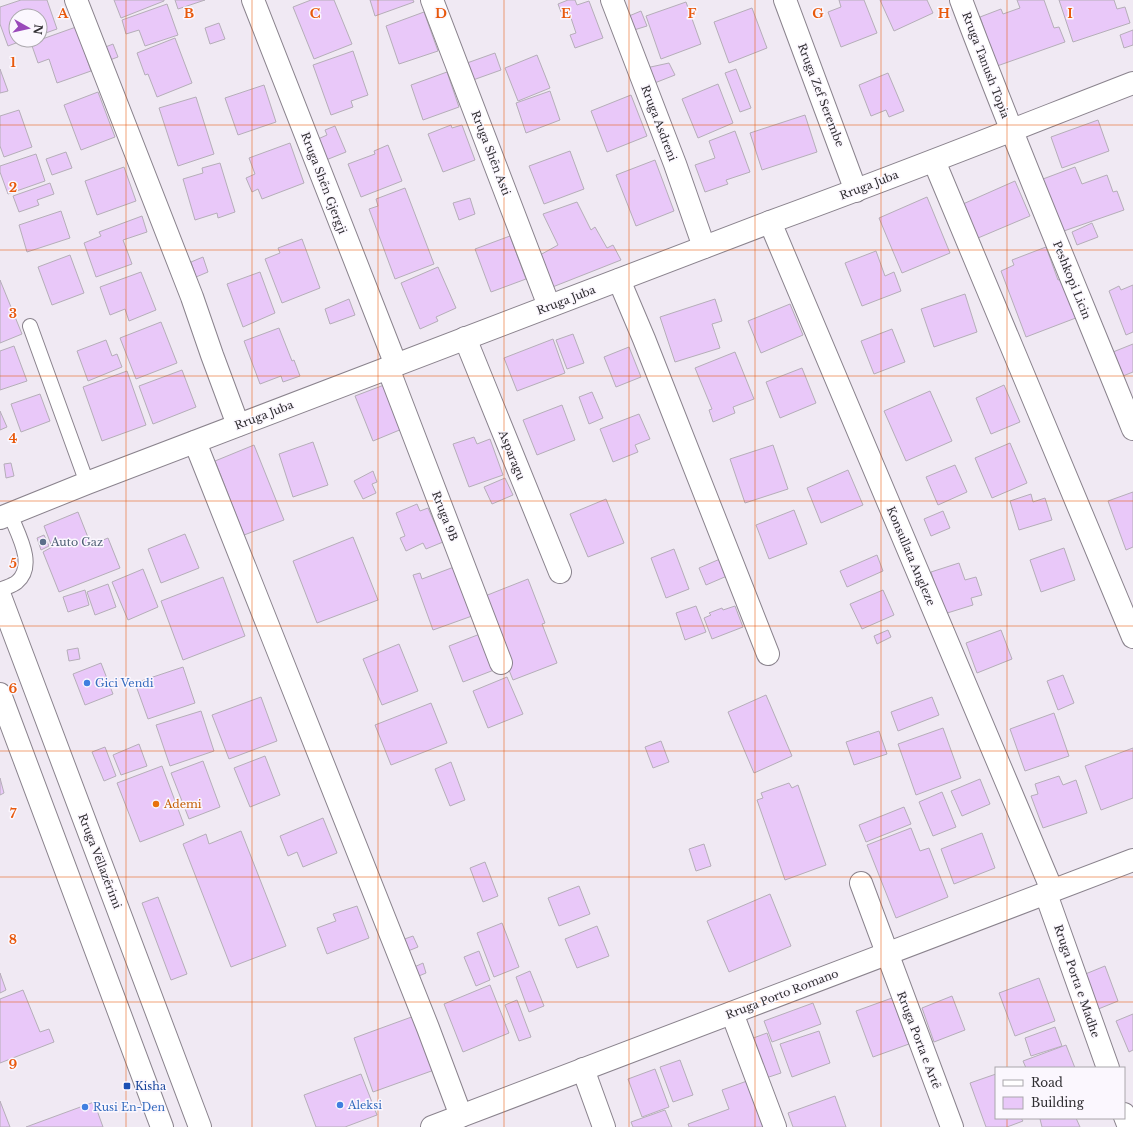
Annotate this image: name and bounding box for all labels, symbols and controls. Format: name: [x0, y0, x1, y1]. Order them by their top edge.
text: A: [57, 5, 69, 22]
text: B: [184, 5, 194, 22]
text: C: [310, 5, 321, 22]
text: D: [435, 5, 447, 22]
text: E: [561, 5, 571, 22]
text: F: [688, 5, 697, 22]
text: G: [812, 5, 824, 22]
text: H: [938, 5, 950, 22]
text: I: [1067, 5, 1073, 22]
north arrow: [8, 8, 48, 48]
street label: Rruga Tanush Topia: [959, 10, 1013, 121]
text: N: [30, 23, 46, 36]
street label: Rruga Zef Serembe: [795, 41, 847, 149]
text: 1: [10, 54, 16, 71]
street label: Rruga Asdreni: [638, 83, 680, 163]
street label: Rruga Shën Asti: [468, 109, 514, 198]
street label: Rruga Shën Gjergji: [298, 130, 350, 236]
street label: Rruga Juba: [838, 167, 901, 203]
text: 2: [9, 179, 17, 196]
street label: Peshkopi Licin: [1050, 239, 1094, 321]
street label: Rruga Juba: [535, 282, 598, 318]
text: 3: [9, 305, 17, 322]
street label: Rruga Juba: [233, 397, 296, 433]
street label: Asparagu: [495, 427, 529, 482]
text: 4: [9, 430, 18, 447]
street label: Rruga 9B: [429, 489, 461, 543]
street label: Konsullata Angleze: [884, 504, 938, 608]
place label: Auto Gaz: [50, 535, 103, 549]
marker: Auto Gaz: [38, 537, 48, 547]
text: 5: [9, 555, 17, 572]
place label: Gici Vendi: [95, 676, 154, 690]
marker: Gici Vendi: [82, 678, 92, 688]
text: 6: [9, 680, 18, 697]
place label: Ademi: [163, 797, 202, 811]
marker: Ademi: [151, 799, 161, 809]
text: 7: [10, 805, 17, 822]
street label: Rruga Vëllazërimi: [75, 811, 125, 911]
street label: Rruga Porta e Madhe: [1051, 923, 1103, 1039]
text: 8: [9, 931, 17, 948]
street label: Rruga Porto Romano: [724, 966, 840, 1022]
street label: Rruga Porta e Artë: [894, 989, 944, 1091]
text: 9: [9, 1056, 18, 1073]
legend: [995, 1067, 1125, 1119]
text: Road: [1031, 1075, 1063, 1090]
place label: Kisha: [135, 1079, 167, 1093]
marker: Kisha: [122, 1081, 132, 1091]
text: Building: [1031, 1095, 1085, 1110]
place label: Aleksi: [347, 1098, 382, 1112]
place label: Rusi En-Den: [93, 1100, 166, 1114]
marker: Aleksi: [335, 1100, 345, 1110]
marker: Rusi En-Den: [80, 1102, 90, 1112]

